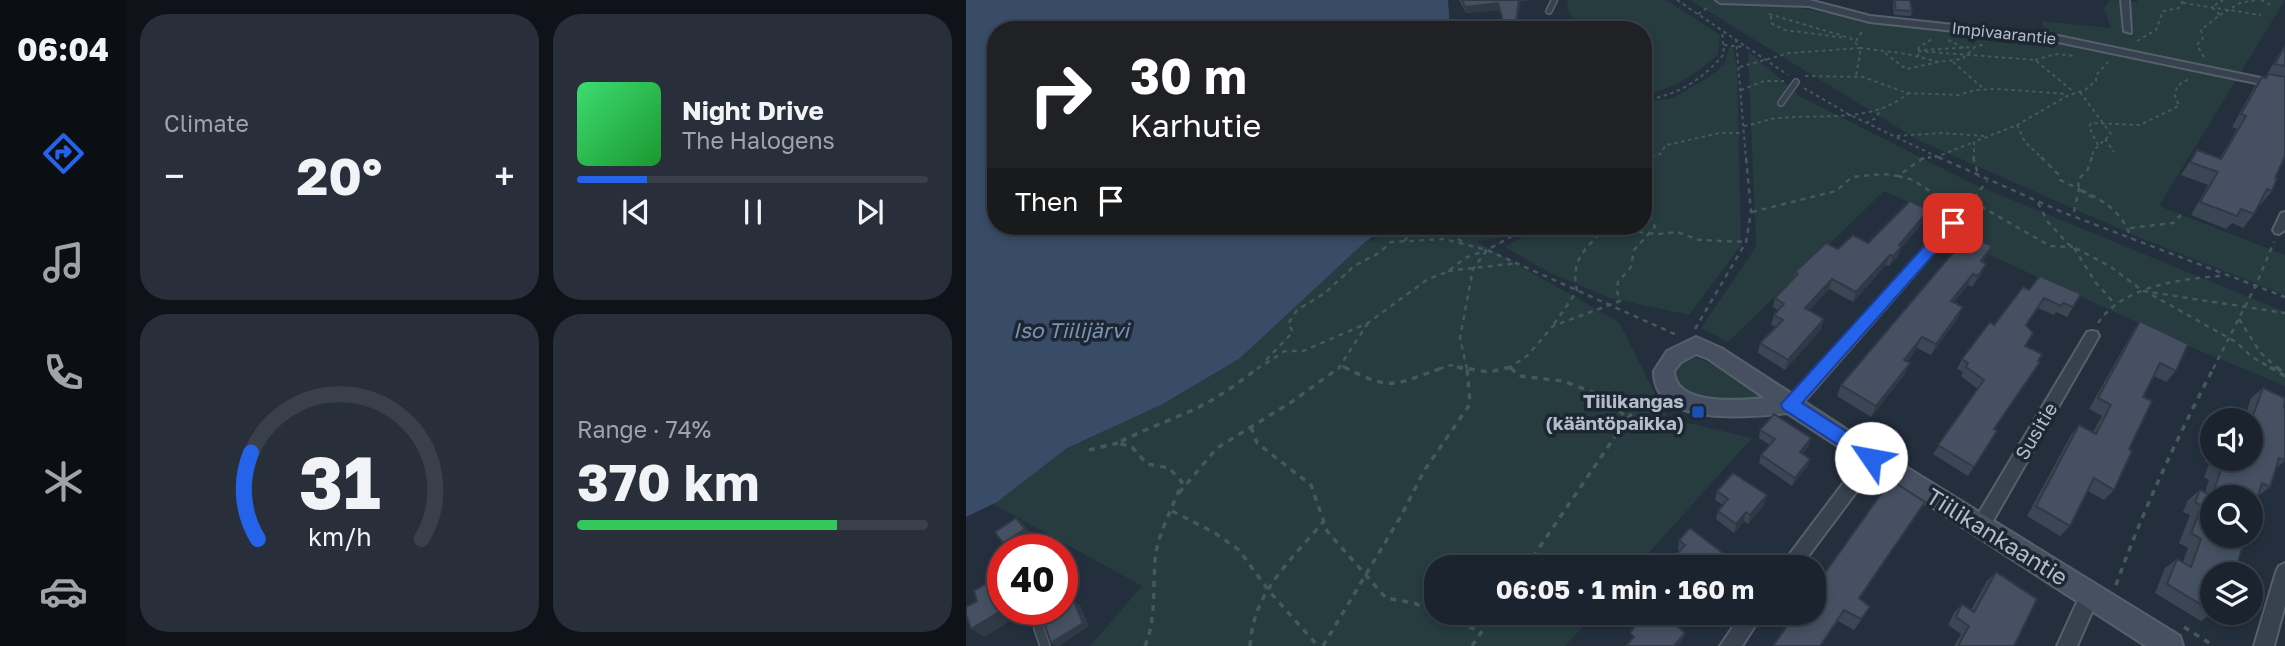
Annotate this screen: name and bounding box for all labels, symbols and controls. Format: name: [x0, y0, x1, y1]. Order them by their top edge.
street label: Impivaarantie: [1951, 18, 2057, 48]
text: 06:04: [17, 30, 109, 68]
text: 30 m: [1130, 46, 1247, 105]
icon: right: [1015, 49, 1106, 140]
text: Night Drive: [682, 95, 824, 126]
text: Karhutie: [1130, 106, 1261, 144]
text: Climate: [164, 109, 249, 137]
text: The Halogens: [682, 126, 835, 154]
icon: directions: [39, 129, 88, 178]
text: 20°: [297, 144, 382, 206]
text: −: [164, 153, 185, 198]
text: +: [494, 153, 515, 198]
icon: arrive: [1092, 182, 1130, 220]
text: Then: [1015, 186, 1078, 217]
icon: previous: [617, 193, 655, 231]
icon: pause: [734, 193, 772, 231]
icon: next: [851, 193, 889, 231]
pin: [1923, 193, 1983, 253]
icon: arrive: [1934, 204, 1972, 242]
icon: music: [39, 238, 88, 287]
water label: Iso Tiilijärvi: [1013, 317, 1131, 343]
icon: phone: [39, 348, 88, 397]
place label: Tiilikangas (kääntöpaikka): [1546, 389, 1684, 434]
street label: Susitie: [2010, 398, 2062, 463]
marker: Tiilikangas (kääntöpaikka): [1690, 404, 1706, 420]
map controls: [2200, 408, 2263, 625]
button: sound: [2200, 408, 2263, 471]
text: Range · 74%: [577, 415, 711, 443]
position arrow: [1834, 421, 1908, 495]
text: 31: [299, 438, 380, 525]
text: 370 km: [577, 450, 760, 512]
icon: climate: [39, 457, 88, 506]
street label: Tiilikankaantie: [1922, 482, 2073, 591]
button: search: [2200, 485, 2263, 548]
text: km/h: [308, 521, 371, 552]
speed limit sign: 40: [987, 534, 1078, 625]
button: layers: [2200, 562, 2263, 625]
icon: car: [39, 567, 88, 616]
text: 06:05 · 1 min · 160 m: [1496, 574, 1754, 605]

